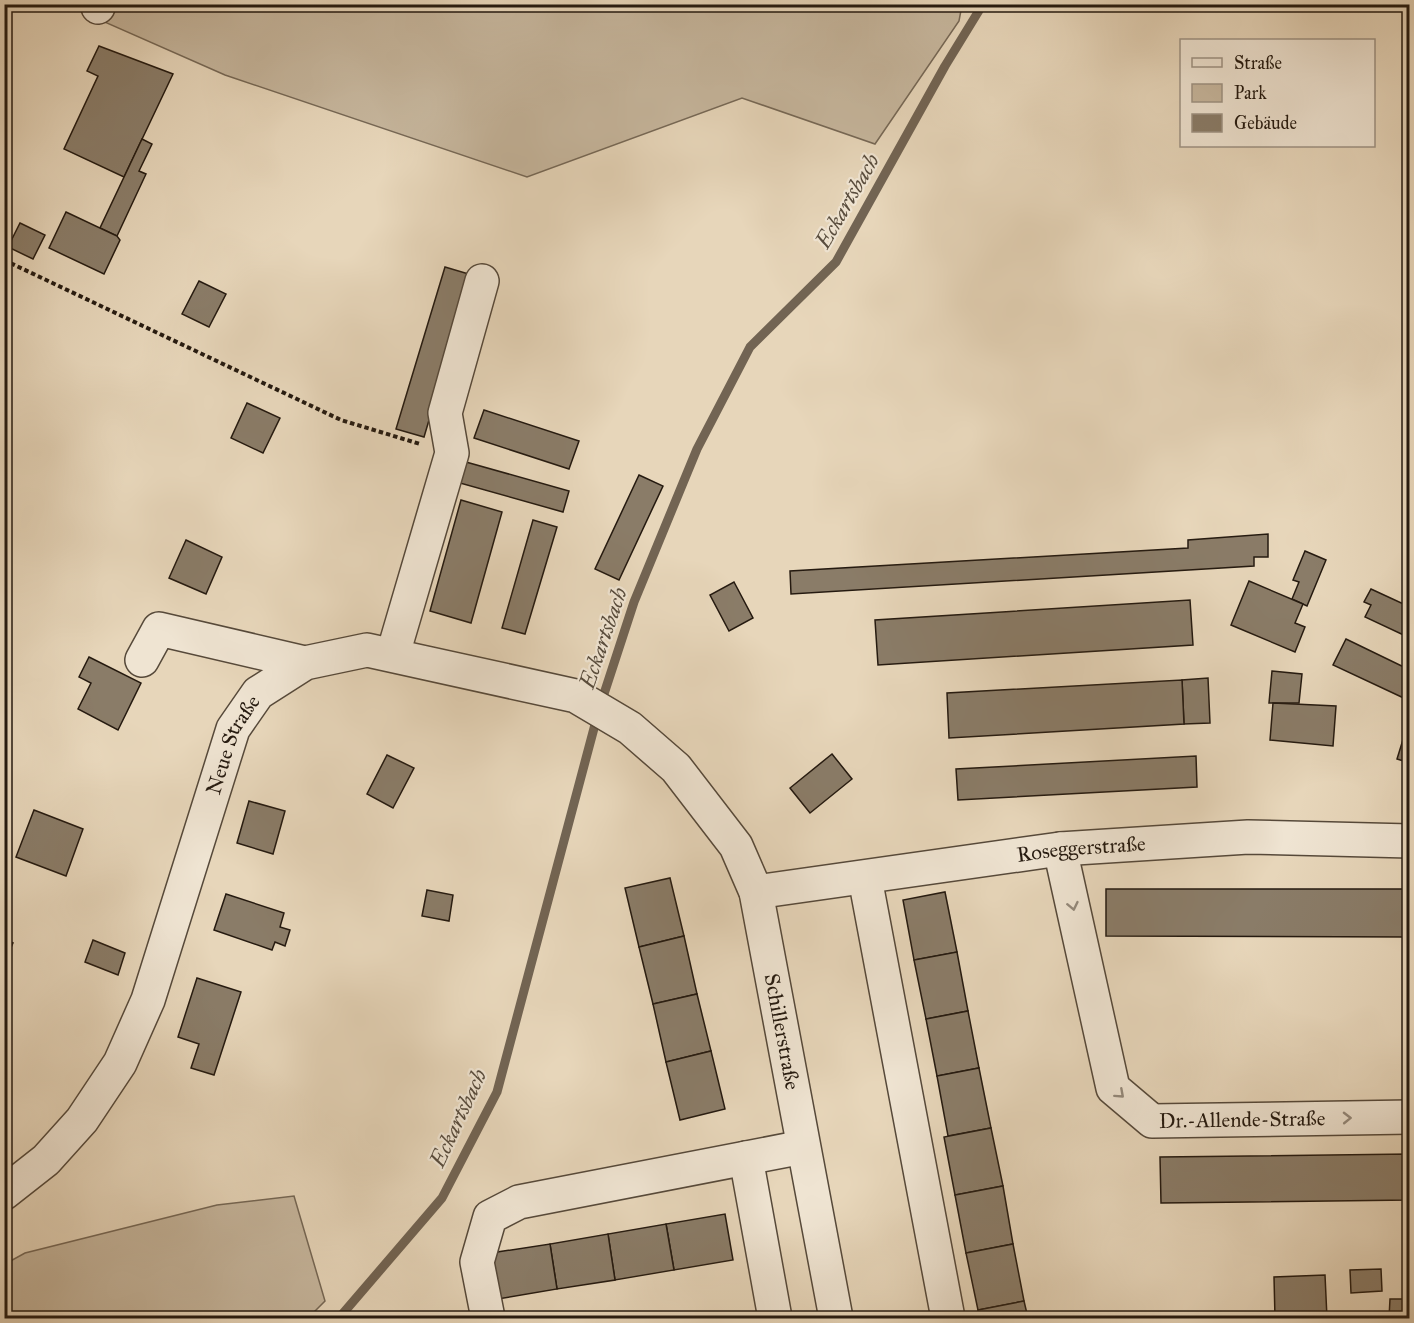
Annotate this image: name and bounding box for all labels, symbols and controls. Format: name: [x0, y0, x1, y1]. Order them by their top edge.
legend: [1180, 39, 1375, 147]
text: Straße: [1234, 52, 1282, 74]
text: Park: [1234, 82, 1267, 104]
text: Gebäude: [1234, 112, 1297, 134]
water label: Eckartsbach: [808, 148, 885, 254]
water label: Eckartsbach: [573, 584, 633, 693]
street label: Neue Straße: [200, 690, 266, 798]
street label: Roseggerstraße: [1015, 831, 1147, 868]
one-way arrow: [1065, 901, 1078, 911]
street label: Schillerstraße: [759, 971, 806, 1092]
water label: Eckartsbach: [423, 1064, 493, 1172]
one-way arrow: [1113, 1087, 1124, 1098]
street label: Dr.-Allende-Straße: [1159, 1105, 1326, 1134]
one-way arrow: [1343, 1112, 1352, 1124]

